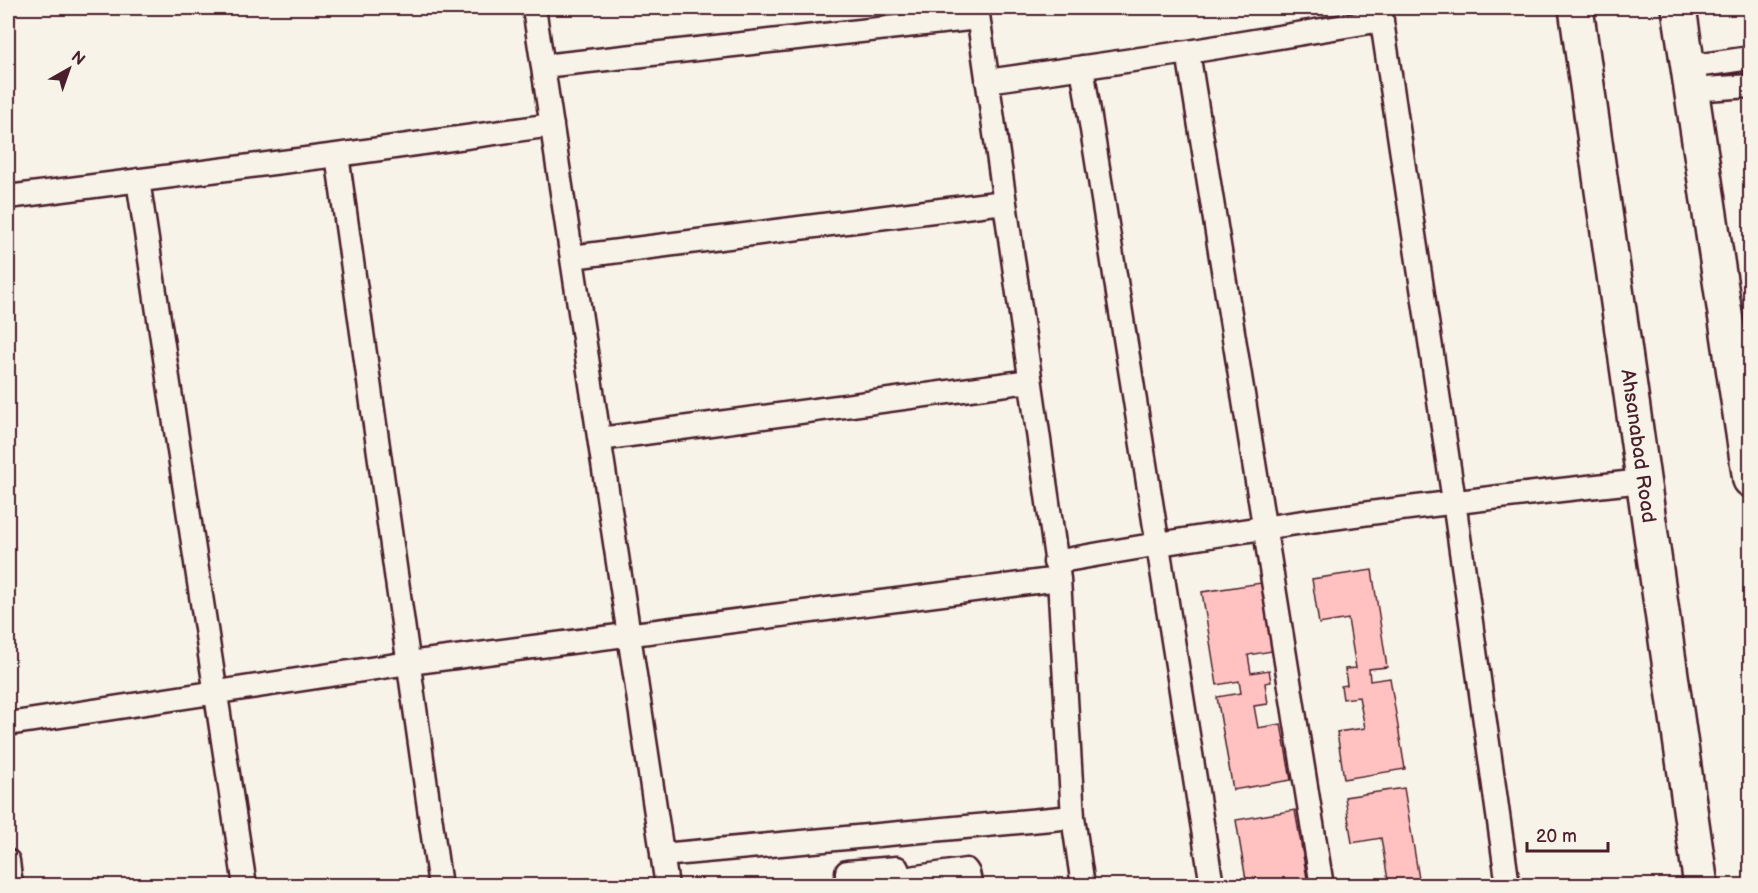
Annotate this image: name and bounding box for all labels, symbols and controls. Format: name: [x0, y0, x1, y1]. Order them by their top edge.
north arrow: [39, 39, 99, 99]
text: N: [67, 48, 88, 70]
street label: Ahsanabad Road: [1615, 368, 1661, 524]
scale bar: [1527, 815, 1608, 853]
text: 20 m: [1536, 826, 1577, 847]

